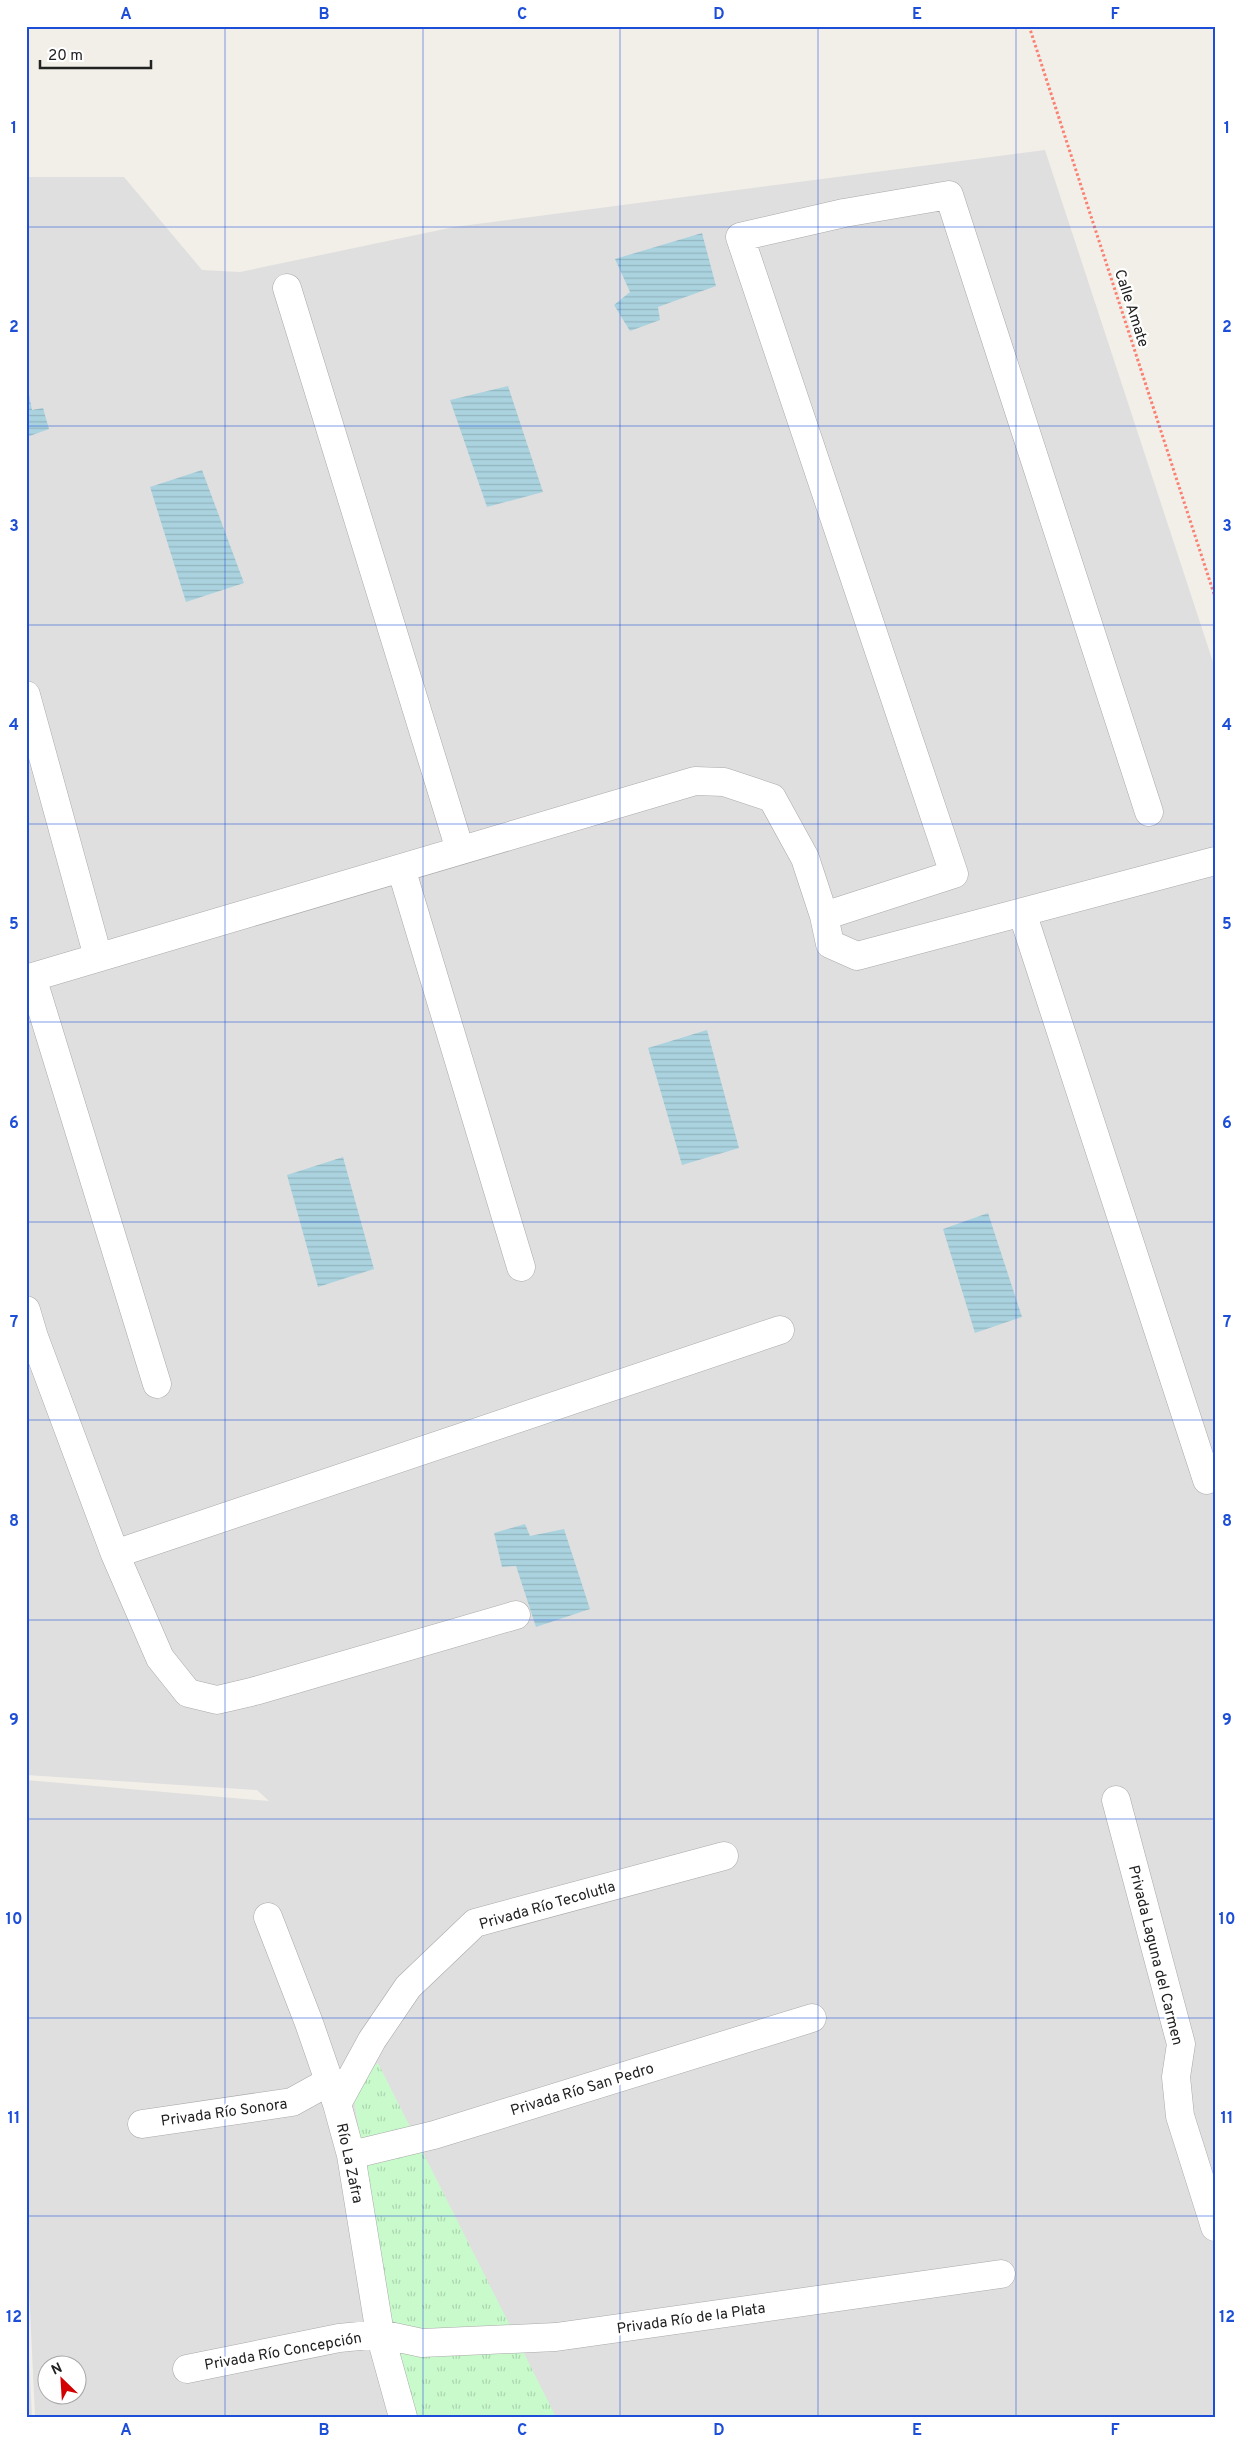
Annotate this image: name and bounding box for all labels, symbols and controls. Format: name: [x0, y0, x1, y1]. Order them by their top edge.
text: A: [120, 5, 132, 25]
text: B: [318, 5, 330, 25]
text: C: [517, 5, 527, 25]
text: D: [713, 5, 725, 25]
text: E: [912, 5, 922, 25]
text: F: [1110, 5, 1120, 25]
scale bar: [40, 38, 151, 70]
text: 20 m: [48, 47, 83, 66]
text: 1: [11, 119, 17, 139]
text: 1: [1224, 119, 1230, 139]
street label: Calle Amate: [1109, 267, 1152, 350]
text: 2: [9, 318, 19, 338]
text: 2: [1222, 318, 1232, 338]
text: 3: [9, 517, 19, 537]
text: 3: [1222, 517, 1232, 537]
text: 4: [9, 716, 19, 736]
text: 4: [1222, 716, 1232, 736]
text: 5: [9, 915, 19, 935]
text: 5: [1222, 915, 1232, 935]
text: 6: [9, 1114, 19, 1134]
text: 6: [1222, 1114, 1232, 1134]
text: 7: [10, 1313, 18, 1333]
text: 7: [1223, 1313, 1231, 1333]
text: 8: [9, 1512, 19, 1532]
text: 8: [1222, 1512, 1232, 1532]
text: 9: [9, 1711, 19, 1731]
text: 9: [1222, 1711, 1232, 1731]
street label: Privada Laguna del Carmen: [1123, 1863, 1186, 2047]
street label: Privada Río Tecolutla: [477, 1878, 618, 1935]
text: 10: [6, 1910, 22, 1930]
text: 10: [1219, 1910, 1235, 1930]
street label: Privada Río San Pedro: [508, 2060, 657, 2121]
street label: Privada Río Sonora: [160, 2095, 289, 2132]
text: 11: [8, 2109, 20, 2129]
text: 11: [1221, 2109, 1233, 2129]
street label: Río La Zafra: [331, 2121, 366, 2205]
street label: Privada Río de la Plata: [616, 2300, 767, 2339]
text: 12: [6, 2308, 22, 2328]
text: 12: [1219, 2308, 1235, 2328]
street label: Privada Río Concepción: [203, 2329, 363, 2376]
north arrow: [38, 2356, 88, 2406]
text: N: [49, 2360, 65, 2379]
text: A: [120, 2421, 132, 2441]
text: B: [318, 2421, 330, 2441]
text: C: [517, 2421, 527, 2441]
text: D: [713, 2421, 725, 2441]
text: E: [912, 2421, 922, 2441]
text: F: [1110, 2421, 1120, 2441]

